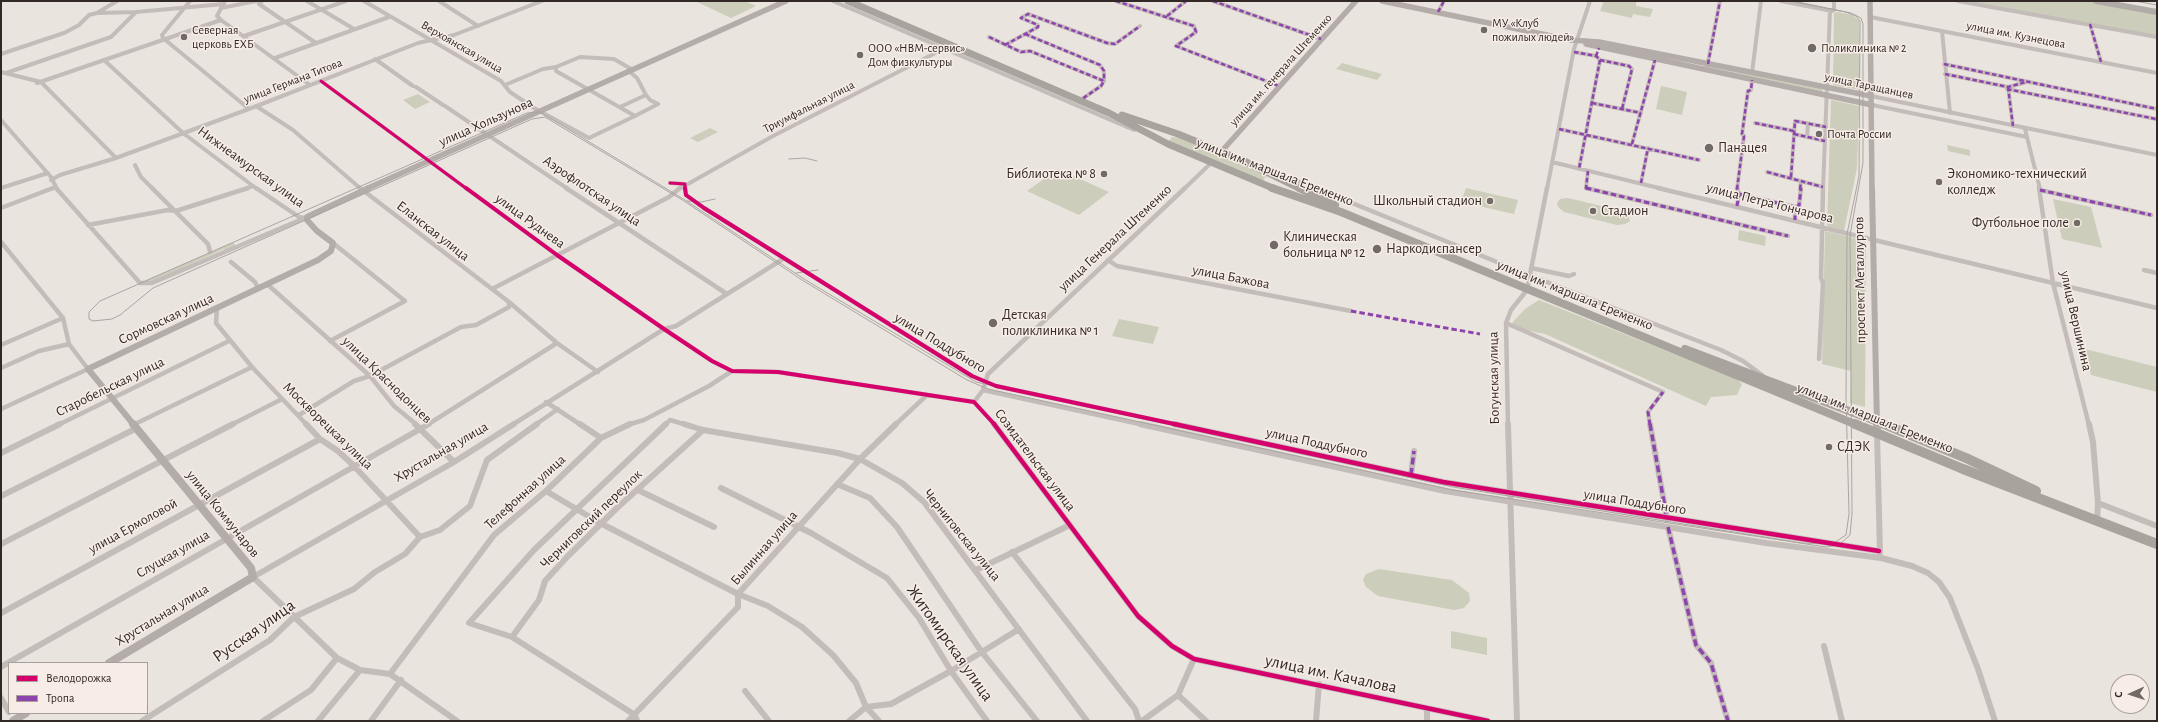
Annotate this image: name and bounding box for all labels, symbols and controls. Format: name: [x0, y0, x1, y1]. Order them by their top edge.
street label: улица им. генерала Штеменко: [1227, 11, 1335, 129]
place label: МУ «Клуб пожилых людей»: [1492, 16, 1574, 44]
street label: Верхоянская улица: [419, 18, 505, 76]
street label: улица им. Кузнецова: [1965, 18, 2067, 52]
place label: Северная церковь ЕХБ: [192, 23, 254, 51]
marker: МУ «Клуб пожилых людей»: [1479, 25, 1489, 35]
marker: Северная церковь ЕХБ: [179, 32, 189, 42]
place label: ООО «НВМ-сервис» Дом физкультуры: [868, 41, 965, 69]
place label: Поликлиника № 2: [1821, 41, 1907, 55]
marker: Поликлиника № 2: [1806, 42, 1818, 54]
marker: ООО «НВМ-сервис» Дом физкультуры: [855, 50, 865, 60]
street label: улица Германа Титова: [242, 56, 344, 106]
street label: улица Таращанцев: [1823, 70, 1915, 102]
street label: Триумфальная улица: [761, 78, 857, 136]
street label: улица Хользунова: [436, 94, 536, 150]
street label: Нижнеамурская улица: [194, 123, 308, 211]
place label: Почта России: [1827, 127, 1892, 141]
marker: Почта России: [1814, 129, 1824, 139]
street label: улица им. маршала Еременко: [1194, 134, 1356, 210]
place label: Панацея: [1718, 140, 1767, 156]
marker: Панацея: [1703, 142, 1715, 154]
street label: Аэрофлотская улица: [540, 152, 644, 230]
place label: Библиотека № 8: [1006, 166, 1096, 182]
place label: Экономико-технический колледж: [1947, 166, 2087, 198]
marker: Библиотека № 8: [1099, 169, 1109, 179]
marker: Экономико-технический колледж: [1934, 177, 1944, 187]
street label: улица Петра Гончарова: [1705, 179, 1835, 227]
street label: улица Генерала Штеменко: [1055, 181, 1175, 295]
street label: улица Руднева: [492, 190, 568, 252]
place label: Школьный стадион: [1373, 193, 1482, 209]
marker: Школьный стадион: [1485, 196, 1495, 206]
street label: Еланская улица: [393, 197, 473, 265]
place label: Стадион: [1601, 203, 1648, 219]
marker: Стадион: [1588, 206, 1598, 216]
place label: Футбольное поле: [1972, 215, 2069, 231]
street label: проспект Металлургов: [1850, 216, 1870, 344]
marker: Футбольное поле: [2072, 218, 2082, 228]
place label: Клиническая больница № 12: [1283, 229, 1365, 262]
marker: Клиническая больница № 12: [1268, 239, 1280, 251]
place label: Наркодиспансер: [1386, 241, 1482, 257]
marker: Наркодиспансер: [1371, 243, 1383, 255]
street label: улица им. маршала Еременко: [1494, 256, 1656, 334]
street label: улица Бажова: [1191, 261, 1271, 293]
street label: улица Вершинина: [2056, 269, 2096, 373]
street label: Сормовская улица: [116, 290, 216, 348]
place label: Детская поликлиника № 1: [1002, 307, 1099, 340]
street label: улица Поддубного: [891, 309, 989, 377]
marker: Детская поликлиника № 1: [987, 317, 999, 329]
street label: Богунская улица: [1485, 331, 1503, 425]
street label: улица Краснодонцев: [339, 333, 435, 427]
street label: Старобельская улица: [53, 353, 167, 421]
street label: Москворецкая улица: [279, 379, 377, 473]
street label: улица им. маршала Еременко: [1794, 379, 1956, 457]
street label: Созидательская улица: [991, 405, 1079, 515]
street label: Хрустальная улица: [391, 418, 491, 486]
street label: улица Поддубного: [1265, 424, 1369, 462]
place label: СДЭК: [1837, 439, 1870, 455]
marker: СДЭК: [1824, 442, 1834, 452]
street label: Телефонная улица: [481, 451, 569, 533]
street label: Черниговский переулок: [537, 466, 645, 572]
street label: улица Коммунаров: [183, 467, 263, 561]
street label: Черниговская улица: [920, 486, 1004, 584]
street label: улица Поддубного: [1583, 486, 1687, 518]
street label: улица Ермоловой: [86, 495, 180, 557]
street label: Былинная улица: [727, 507, 801, 589]
street label: Слуцкая улица: [133, 526, 213, 582]
street label: Хрустальная улица: [112, 580, 212, 650]
street label: Житомирская улица: [902, 581, 998, 705]
street label: Русская улица: [209, 595, 299, 667]
street label: улица им. Качалова: [1263, 650, 1399, 698]
legend: [8, 662, 148, 714]
text: Велодорожка: [46, 672, 112, 684]
north arrow: [2110, 674, 2150, 714]
text: С: [2113, 691, 2124, 698]
text: Тропа: [46, 692, 74, 704]

